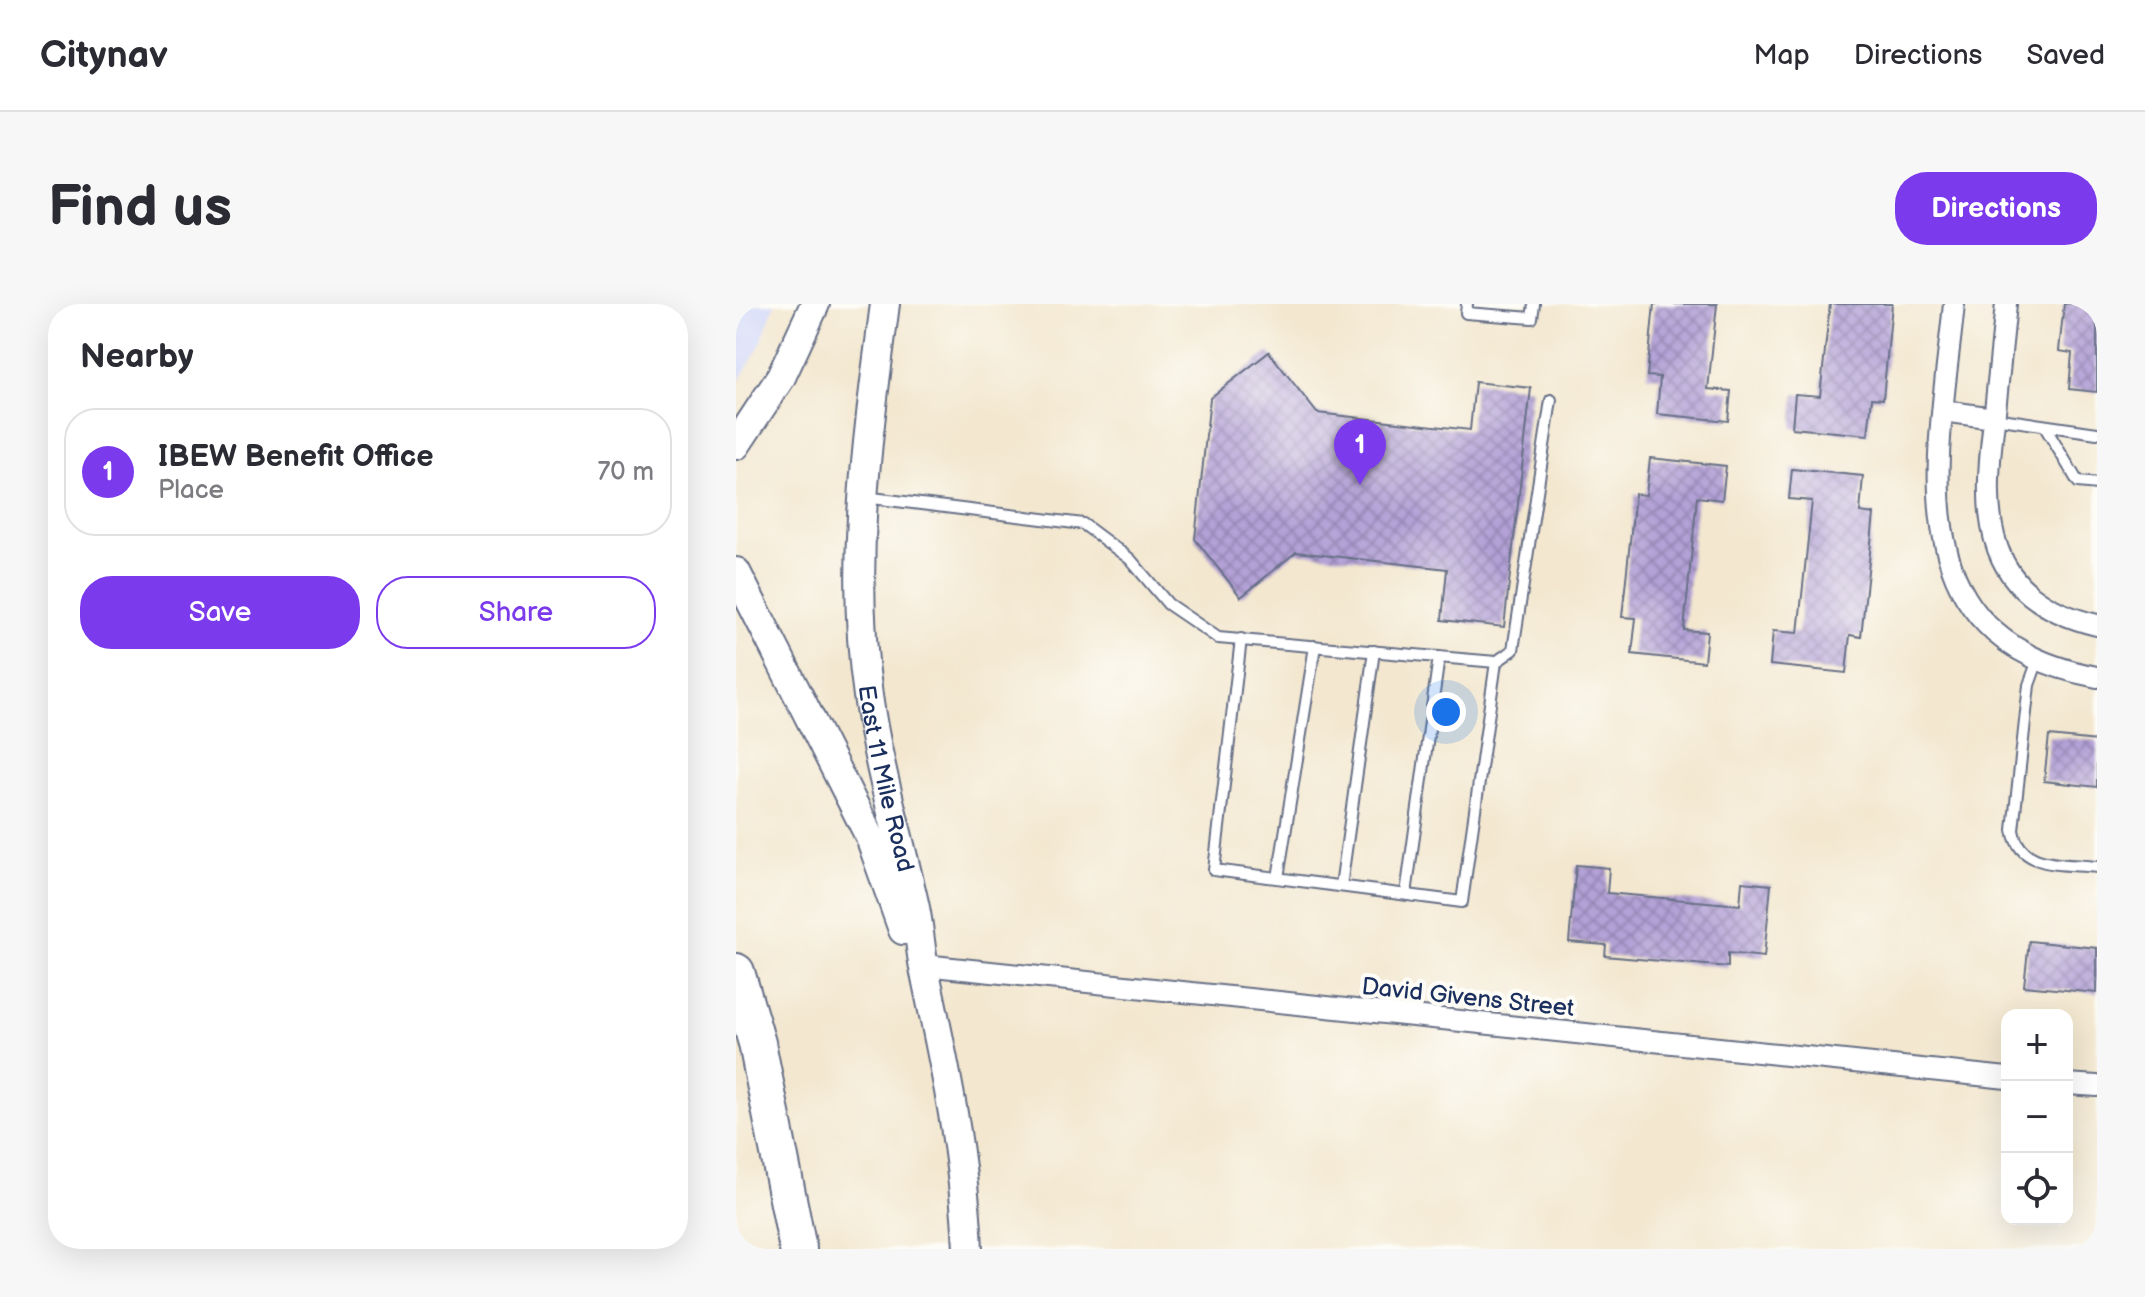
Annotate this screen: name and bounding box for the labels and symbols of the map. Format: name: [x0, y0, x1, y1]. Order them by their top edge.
pin: 1: [1334, 419, 1386, 485]
street label: East 11 Mile Road: [852, 683, 920, 875]
your location: [1426, 692, 1466, 732]
street label: David Givens Street: [1360, 972, 1576, 1023]

